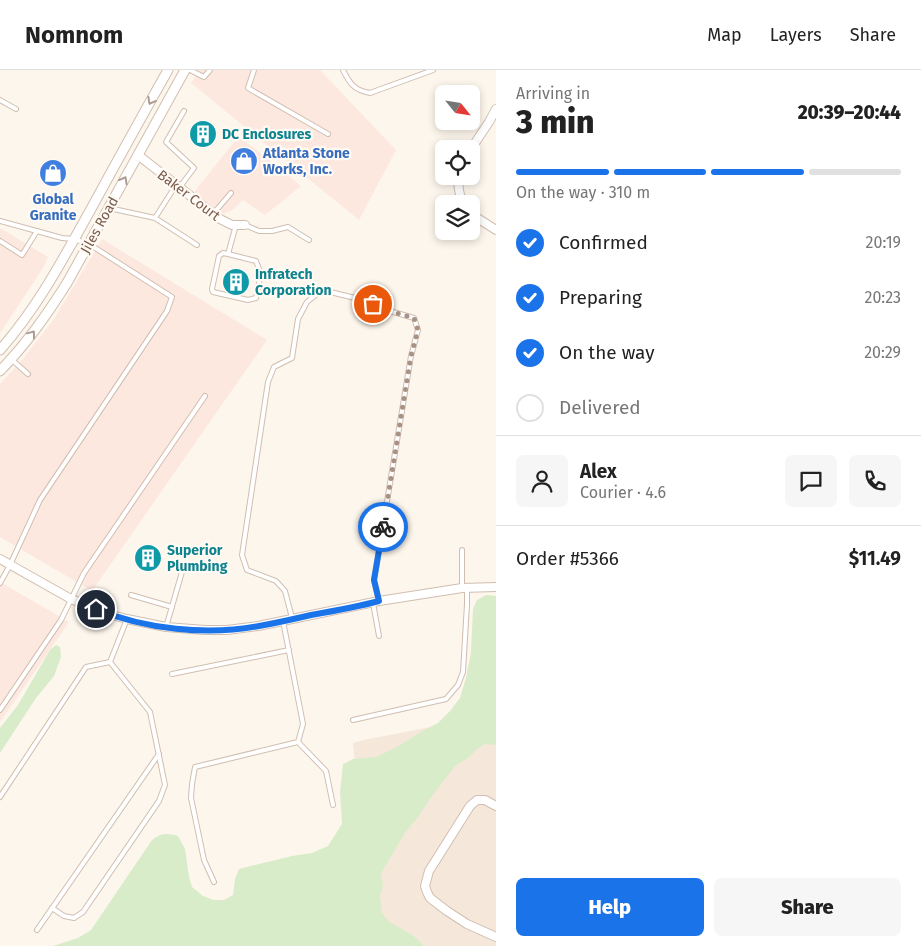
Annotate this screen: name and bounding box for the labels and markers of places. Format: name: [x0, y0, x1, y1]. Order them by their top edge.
building icon: DC Enclosures: [188, 119, 218, 149]
place label: DC Enclosures: [222, 126, 311, 143]
place label: Atlanta Stone Works, Inc.: [262, 145, 350, 178]
shop icon: Atlanta Stone Works, Inc.: [229, 146, 259, 176]
shop icon: Global Granite: [38, 158, 68, 188]
place label: Global Granite: [30, 191, 77, 224]
place label: Infratech Corporation: [255, 266, 332, 299]
building icon: Infratech Corporation: [221, 267, 251, 297]
pin: [352, 283, 394, 325]
place label: Superior Plumbing: [167, 542, 228, 575]
building icon: Superior Plumbing: [133, 543, 163, 573]
pin: [75, 588, 117, 630]

